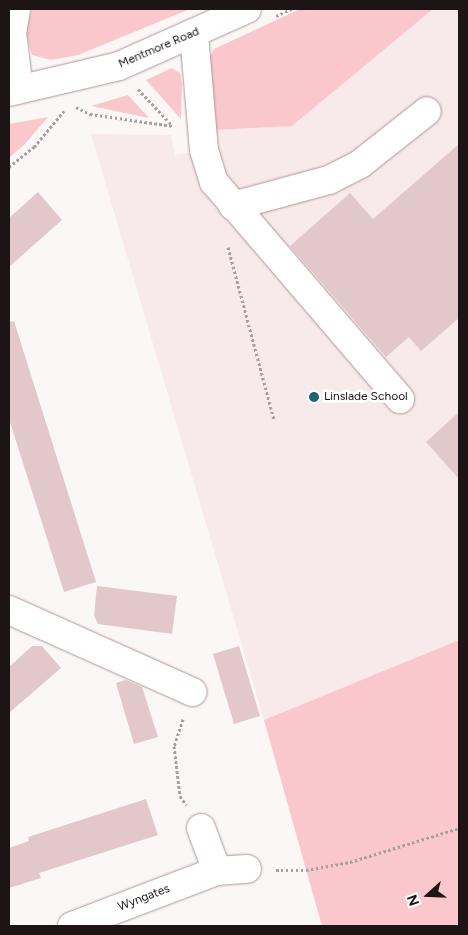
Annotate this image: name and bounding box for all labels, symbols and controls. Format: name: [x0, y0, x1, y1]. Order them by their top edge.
street label: Mentmore Road: [116, 25, 202, 71]
place label: Linslade School: [324, 390, 408, 404]
marker: Linslade School: [308, 391, 320, 403]
north arrow: [403, 870, 453, 920]
street label: Wyngates: [116, 882, 172, 914]
text: N: [404, 892, 423, 908]

